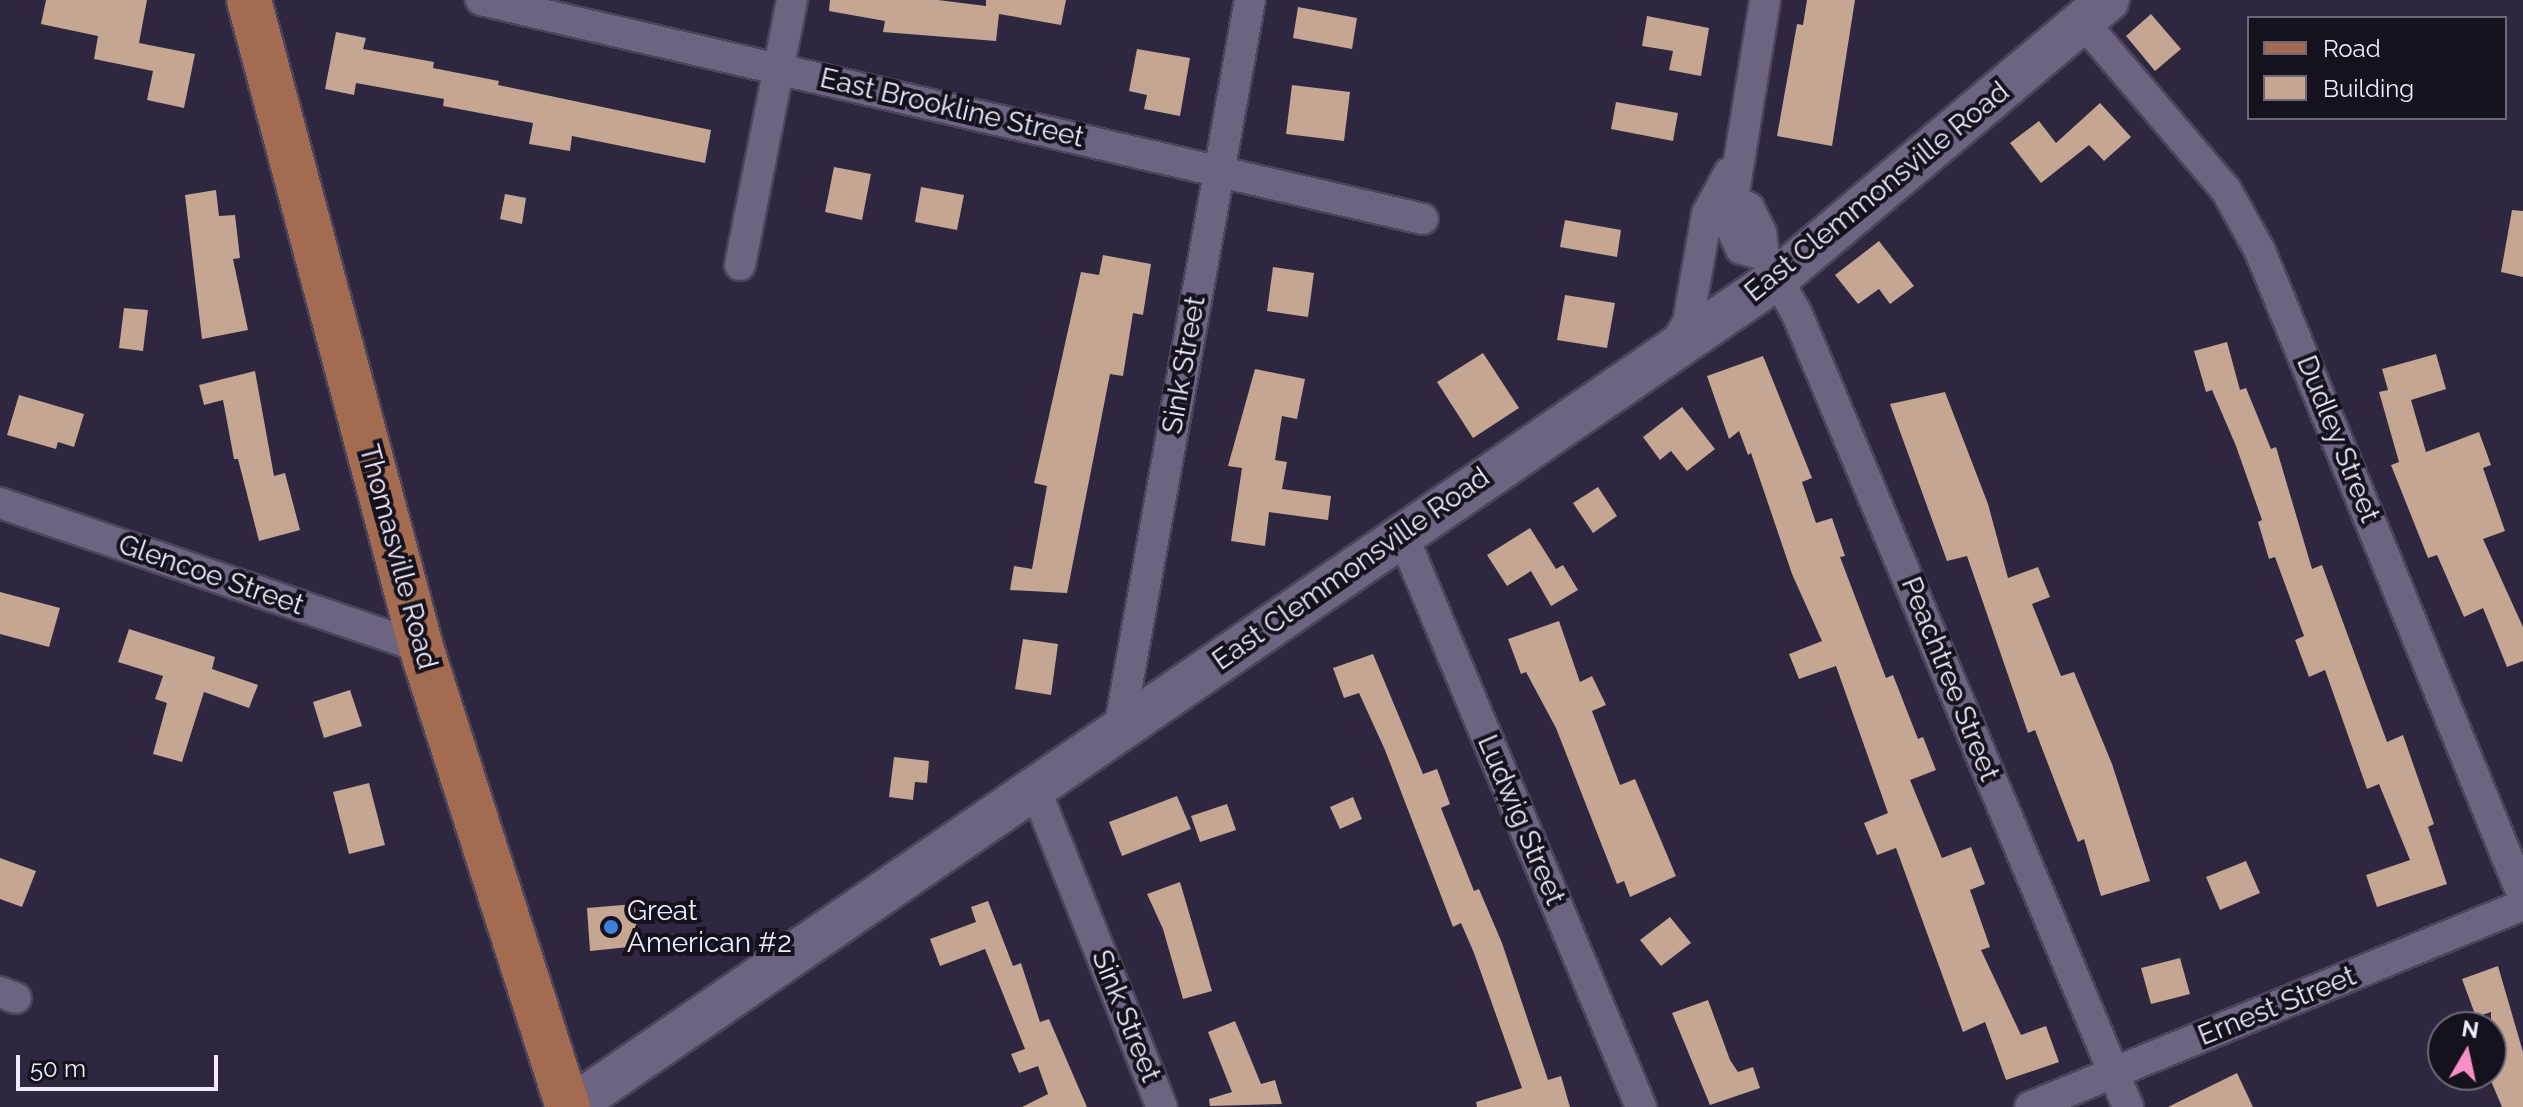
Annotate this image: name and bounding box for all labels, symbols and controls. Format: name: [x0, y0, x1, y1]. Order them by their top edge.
legend: [2247, 16, 2507, 120]
text: Road: [2323, 34, 2381, 63]
street label: East Brookline Street: [817, 61, 1087, 155]
text: Building: [2323, 74, 2414, 103]
street label: East Clemmonsville Road: [1738, 75, 2016, 309]
street label: Sink Street: [1155, 294, 1213, 436]
street label: Dudley Street: [2289, 350, 2387, 528]
street label: Thomasville Road: [352, 441, 444, 673]
street label: East Clemmonsville Road: [1206, 461, 1496, 677]
street label: Glencoe Street: [114, 528, 308, 622]
street label: Peachtree Street: [1894, 572, 2006, 786]
street label: Ludwig Street: [1470, 730, 1572, 910]
place label: Great American #2: [627, 894, 792, 960]
marker: Great American #2: [602, 918, 620, 936]
street label: Sink Street: [1084, 945, 1168, 1087]
street label: Ernest Street: [2193, 959, 2361, 1053]
north arrow: [2427, 1011, 2507, 1091]
text: N: [2460, 1015, 2481, 1043]
scale bar: [20, 1039, 222, 1089]
text: 50 m: [30, 1054, 86, 1083]

